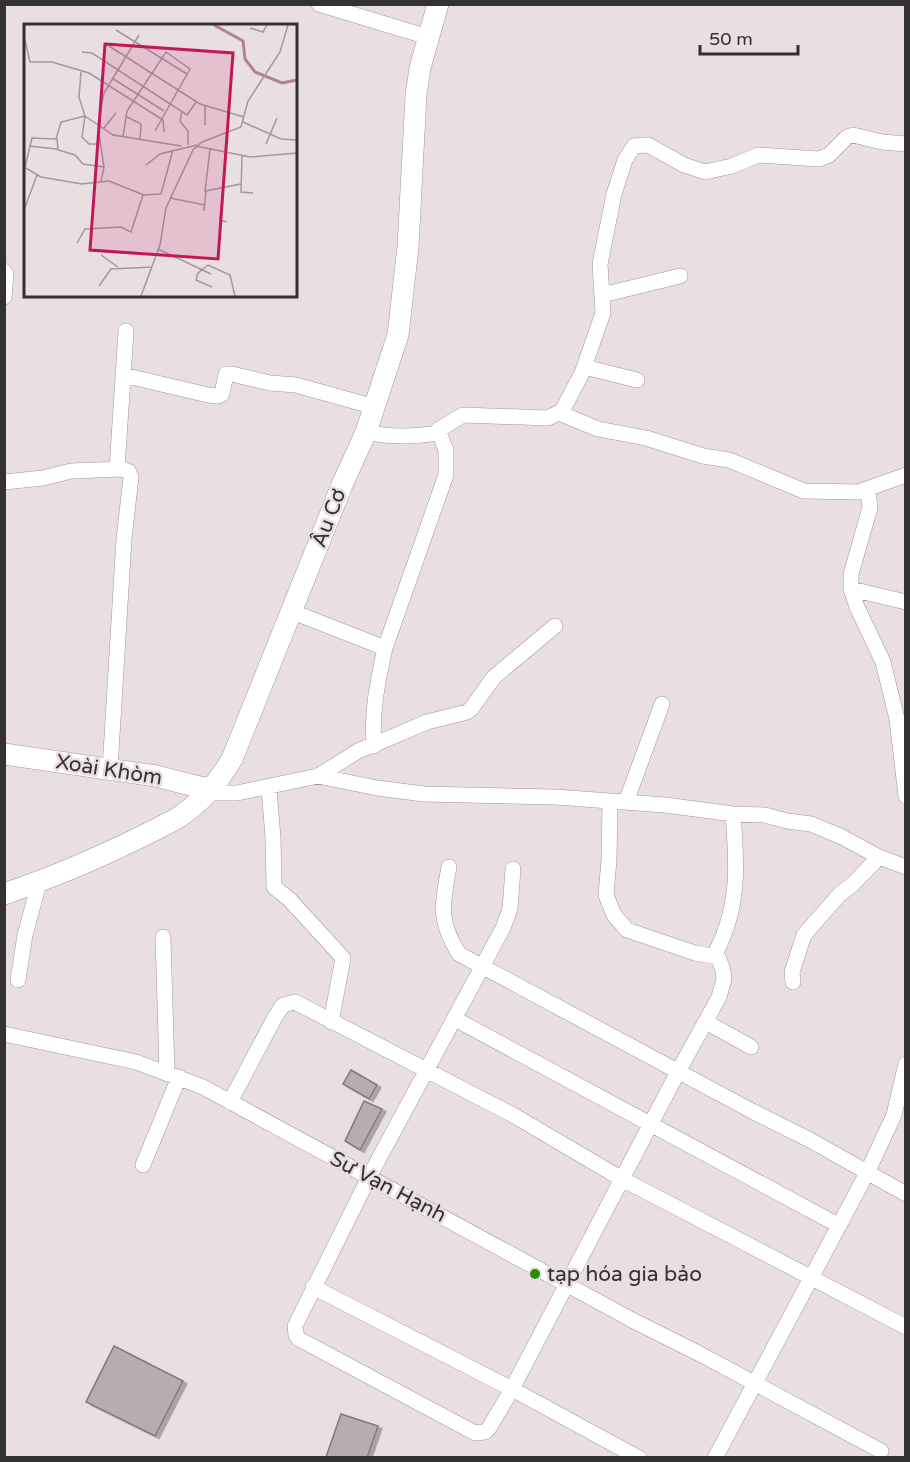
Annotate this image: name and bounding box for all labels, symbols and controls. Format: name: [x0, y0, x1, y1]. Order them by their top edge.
scale bar: [700, 18, 798, 56]
inset map: [24, 24, 297, 297]
text: 50 m: [709, 28, 753, 50]
street label: Âu Cơ: [306, 485, 352, 551]
street label: Xoài Khòm: [54, 749, 164, 791]
street label: Sư Vạn Hạnh: [326, 1146, 450, 1228]
place label: tạp hóa gia bảo: [547, 1262, 702, 1287]
marker: tạp hóa gia bảo: [528, 1267, 542, 1281]

